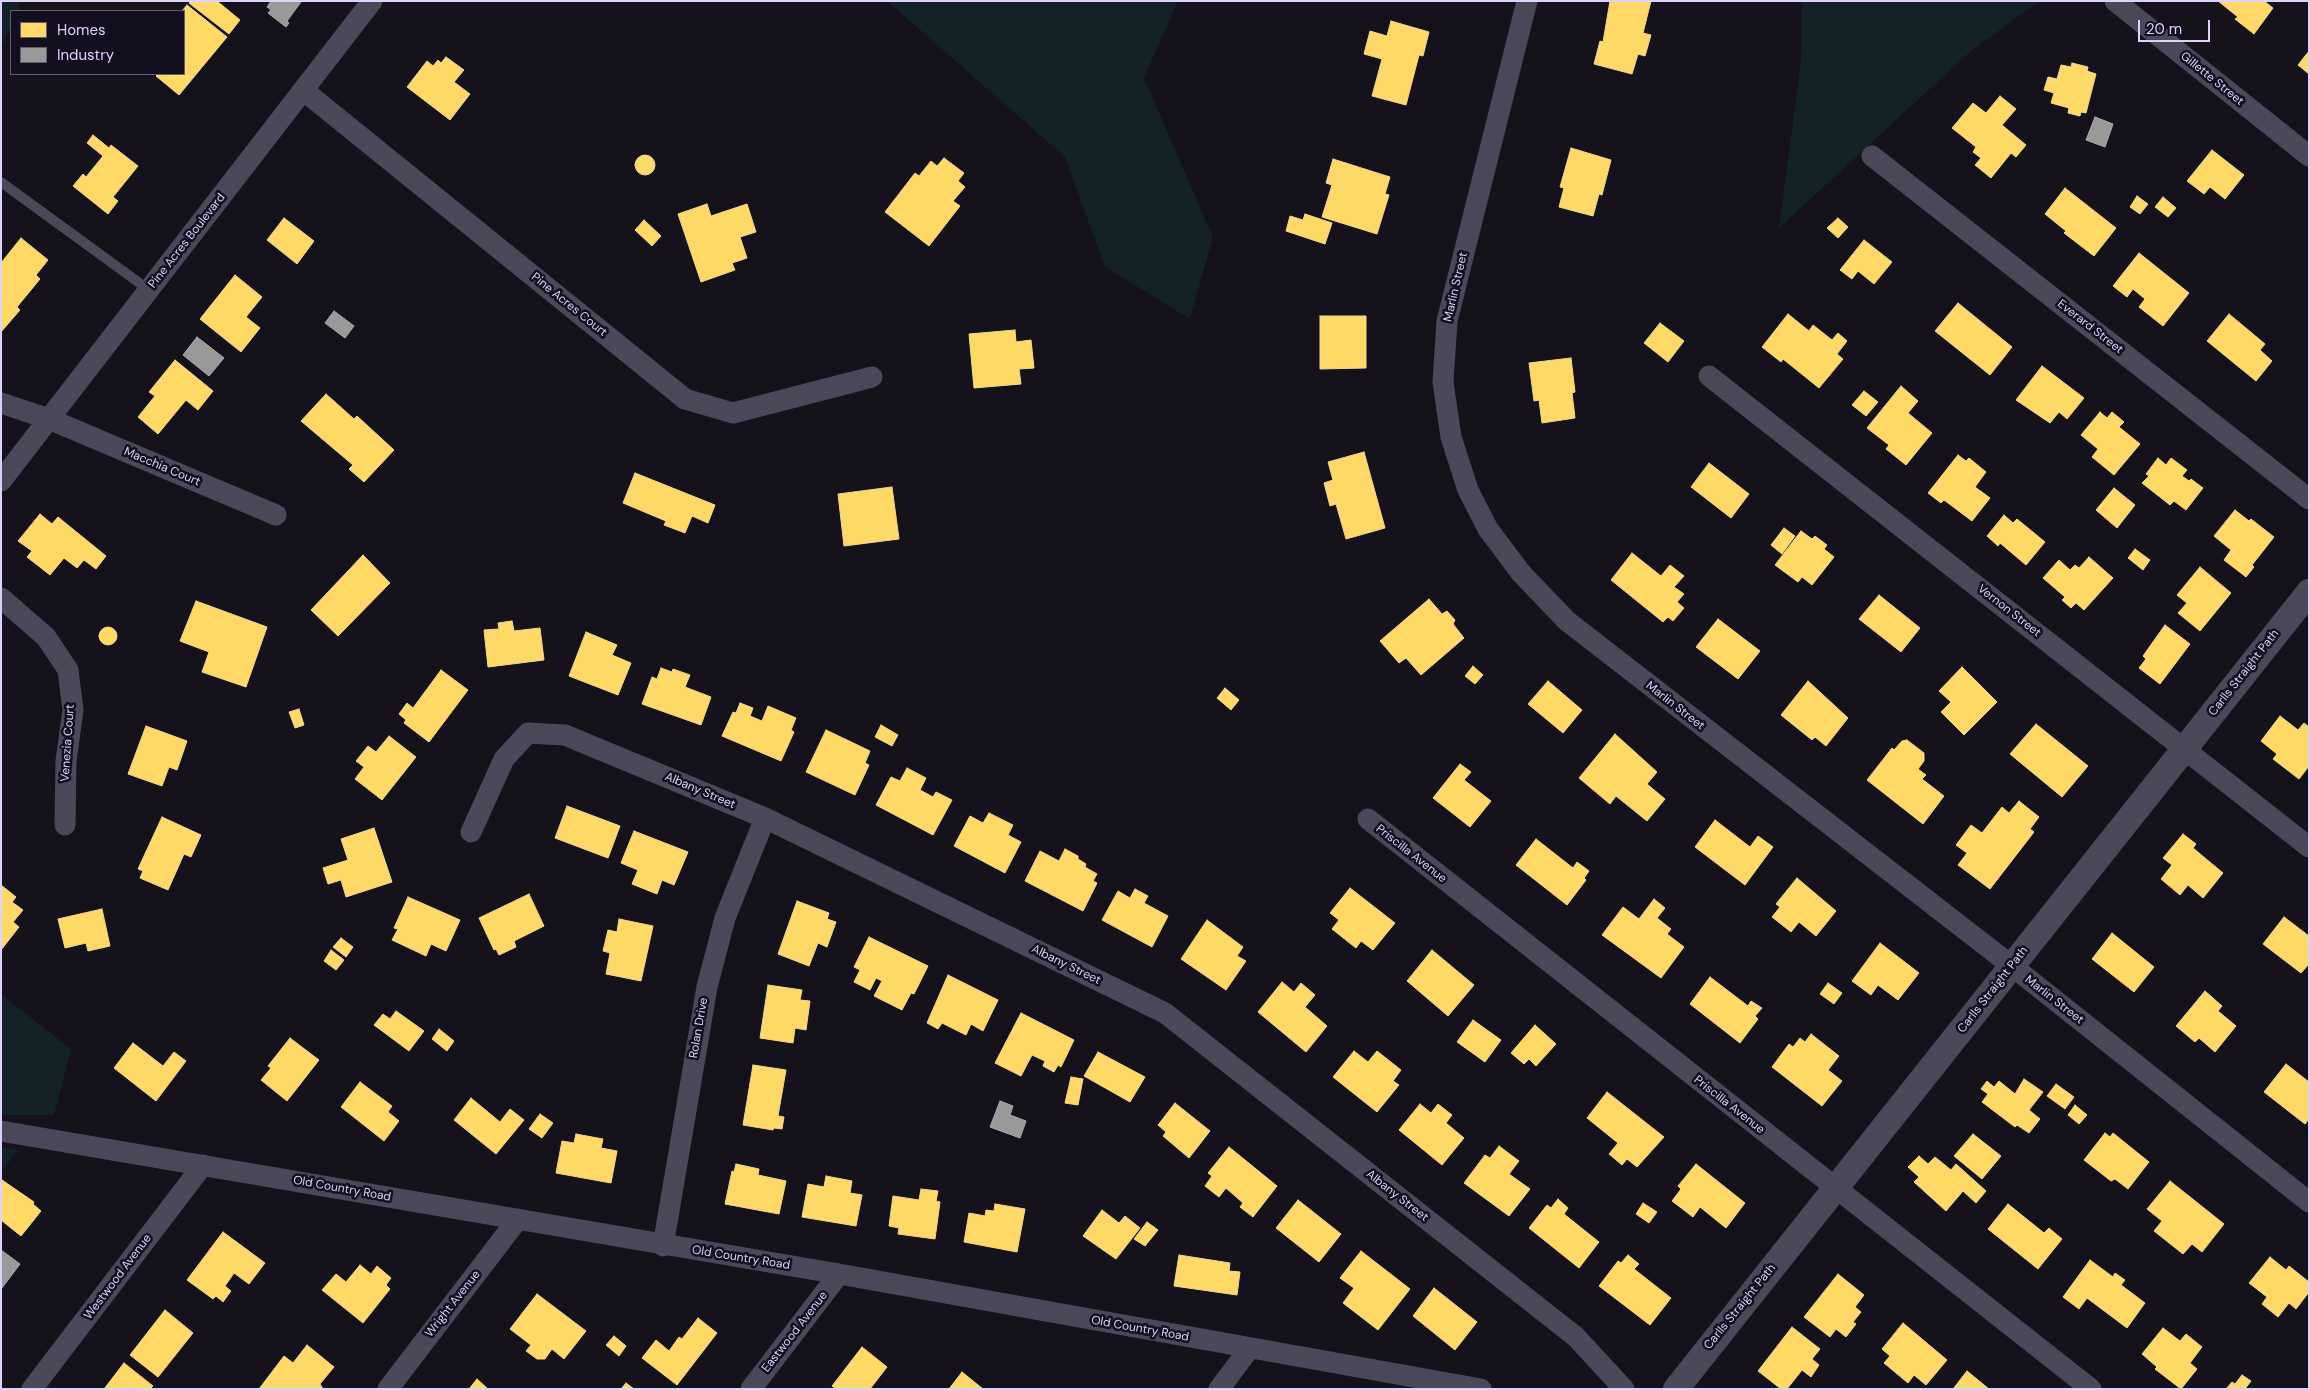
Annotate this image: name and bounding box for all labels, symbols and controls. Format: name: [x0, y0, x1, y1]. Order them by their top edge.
legend: [10, 10, 185, 75]
scale bar: [2140, 10, 2212, 42]
text: 20 m: [2146, 19, 2182, 39]
text: Homes: [57, 20, 106, 40]
text: Industry: [57, 45, 114, 65]
street label: Gillette Street: [2177, 49, 2247, 109]
street label: Pine Acres Boulevard: [146, 191, 228, 291]
street label: Marlin Street: [1441, 251, 1471, 323]
street label: Pine Acres Court: [528, 270, 610, 340]
street label: Everard Street: [2054, 297, 2126, 357]
street label: Macchia Court: [122, 444, 202, 490]
street label: Vernon Street: [1974, 582, 2044, 640]
street label: Carlls Straight Path: [2206, 627, 2282, 719]
street label: Marlin Street: [1643, 679, 1707, 733]
street label: Venezia Court: [58, 704, 78, 782]
street label: Albany Street: [663, 770, 737, 812]
street label: Priscilla Avenue: [1373, 822, 1449, 886]
street label: Albany Street: [1029, 942, 1103, 988]
street label: Carlls Straight Path: [1955, 944, 2031, 1036]
street label: Marlin Street: [2022, 973, 2086, 1027]
street label: Rolan Drive: [687, 996, 711, 1060]
street label: Priscilla Avenue: [1691, 1073, 1767, 1137]
street label: Albany Street: [1363, 1167, 1431, 1225]
street label: Old Country Road: [292, 1173, 392, 1205]
street label: Westwood Avenue: [81, 1232, 155, 1322]
street label: Old Country Road: [691, 1243, 791, 1273]
street label: Carlls Straight Path: [1701, 1261, 1779, 1353]
street label: Wright Avenue: [422, 1268, 484, 1340]
street label: Eastwood Avenue: [759, 1289, 831, 1375]
street label: Old Country Road: [1090, 1313, 1190, 1345]

